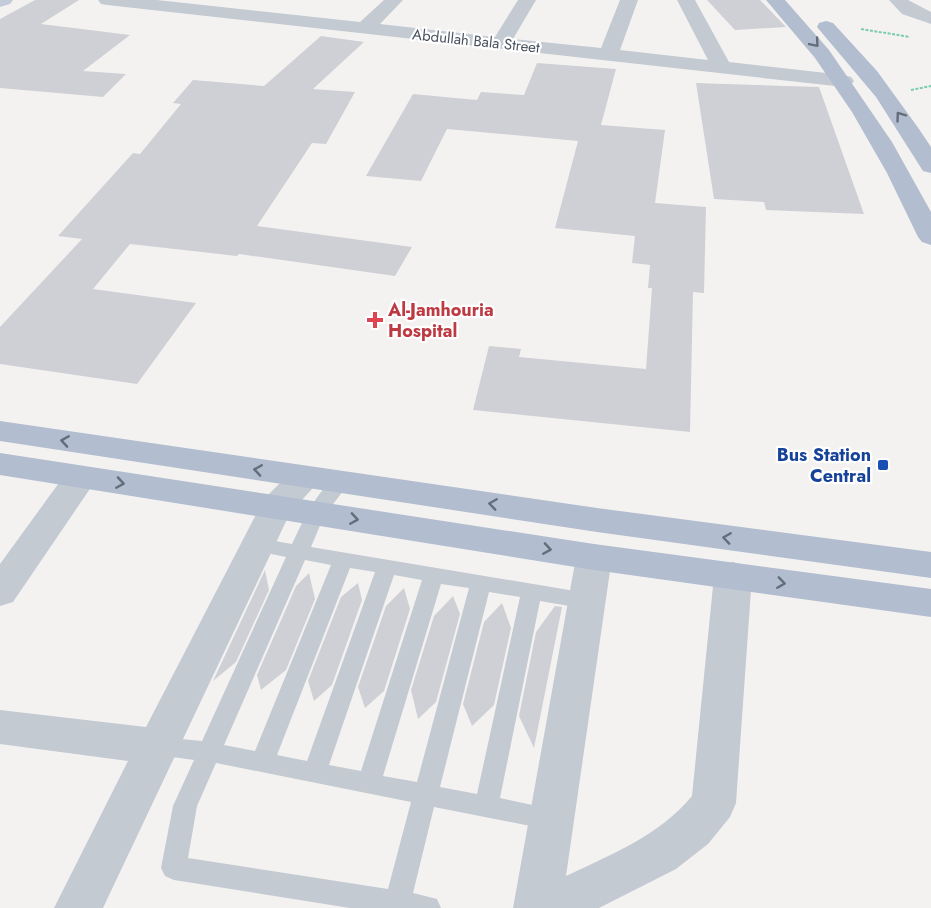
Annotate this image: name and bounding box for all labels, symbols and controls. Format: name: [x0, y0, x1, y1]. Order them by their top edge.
street label: Abdullah Bala Street: [411, 23, 541, 59]
one-way arrow: [808, 36, 819, 47]
one-way arrow: [896, 112, 907, 123]
place label: Al-Jamhouria Hospital: [387, 297, 494, 344]
marker: Al-Jamhouria Hospital: [366, 311, 384, 329]
one-way arrow: [61, 435, 71, 448]
place label: Bus Station Central: [777, 442, 871, 489]
marker: Bus Station Central: [876, 458, 890, 472]
one-way arrow: [254, 464, 263, 476]
one-way arrow: [115, 476, 125, 489]
one-way arrow: [488, 499, 497, 511]
one-way arrow: [349, 512, 359, 525]
one-way arrow: [723, 532, 732, 544]
one-way arrow: [542, 543, 551, 555]
one-way arrow: [777, 577, 786, 589]

